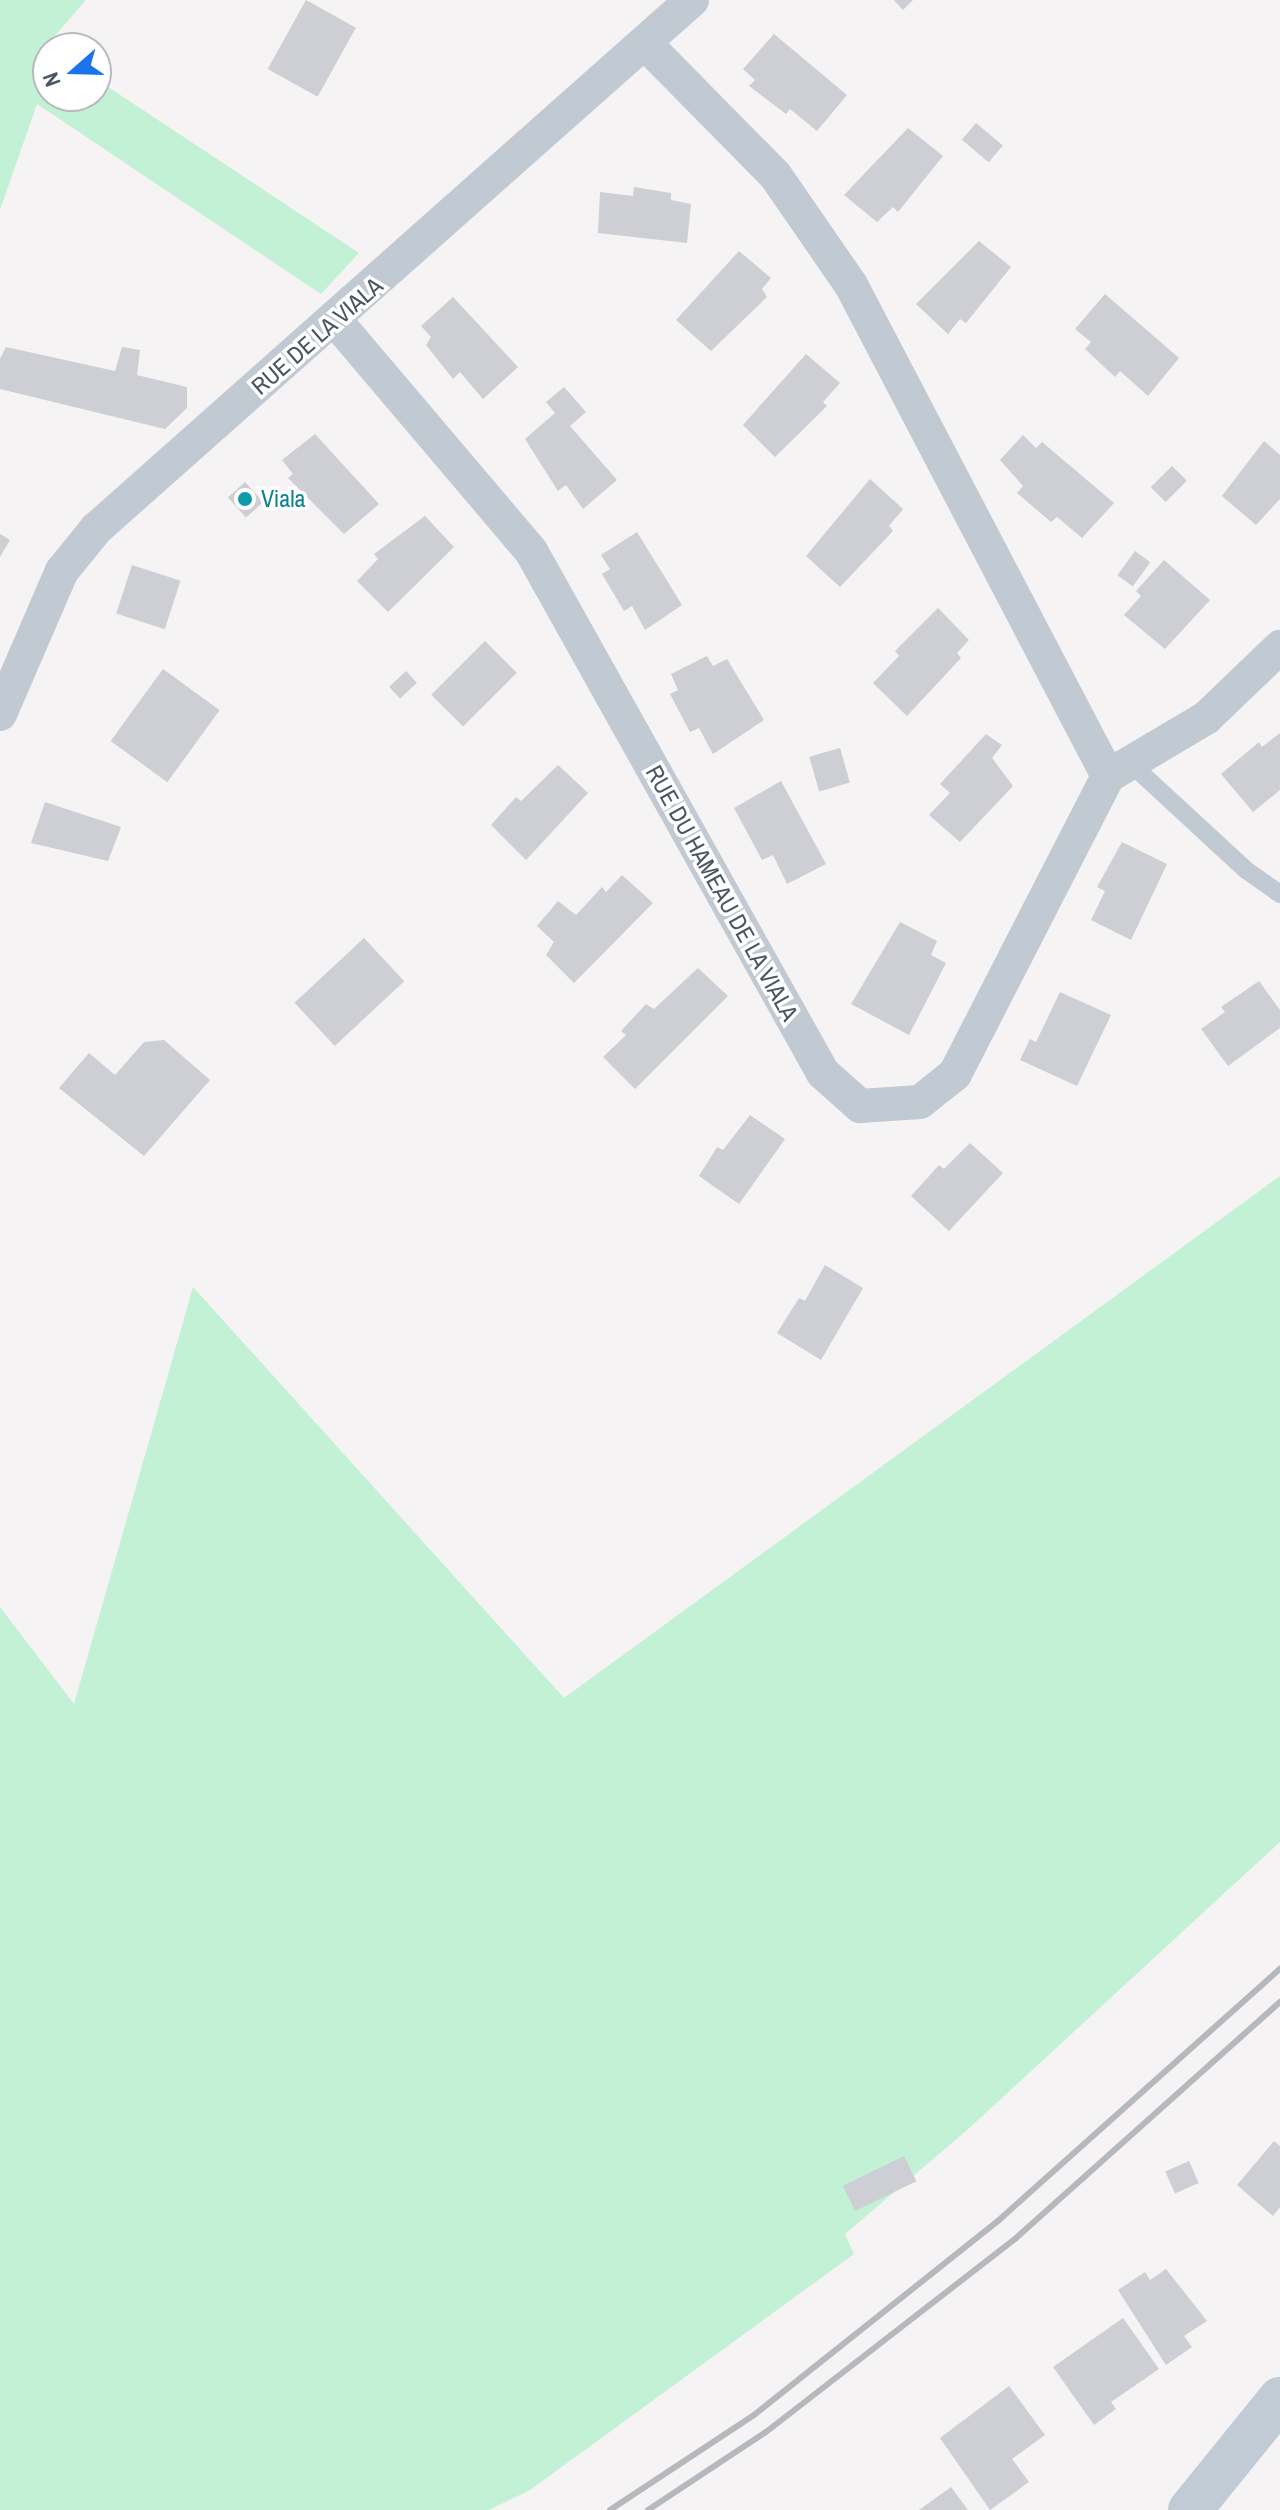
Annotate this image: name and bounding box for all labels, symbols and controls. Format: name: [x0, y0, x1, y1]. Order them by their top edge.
north arrow: [32, 32, 112, 112]
text: N: [35, 68, 68, 91]
street label: RUE DE LA VIALA: [245, 271, 389, 401]
place label: Viala: [261, 485, 306, 513]
marker: Viala: [236, 490, 254, 508]
street label: RUE DU HAMEAU DE LA VIALA: [639, 760, 805, 1026]

